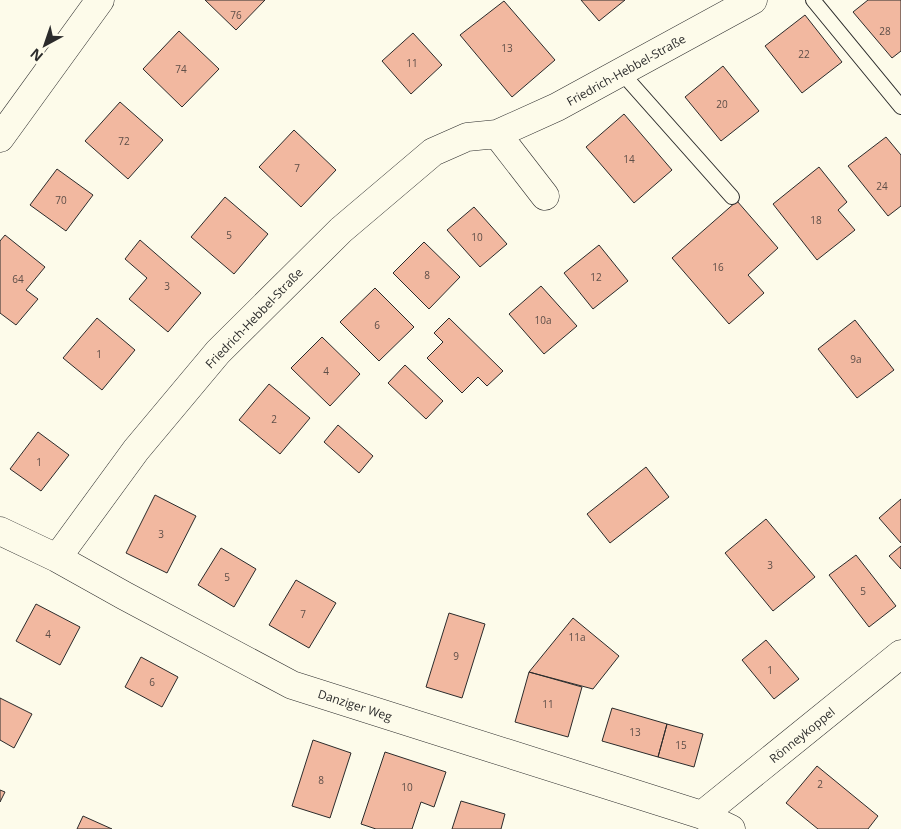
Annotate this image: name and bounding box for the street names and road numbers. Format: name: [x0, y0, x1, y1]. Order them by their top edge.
street label: Friedrich-Hebbel-Straße: [563, 30, 689, 110]
street label: Friedrich-Hebbel-Straße: [201, 264, 307, 372]
street label: Danziger Weg: [316, 685, 395, 725]
street label: Rönneykoppel: [766, 703, 838, 767]

